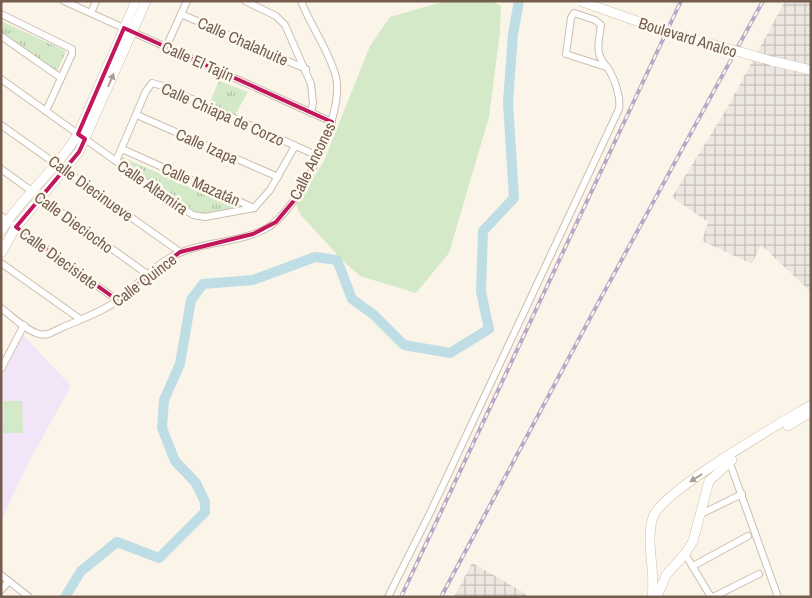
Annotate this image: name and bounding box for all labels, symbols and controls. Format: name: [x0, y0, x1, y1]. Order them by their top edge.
street label: Calle Chalahuite: [194, 11, 292, 71]
street label: Boulevard Analco: [636, 12, 740, 62]
street label: Calle El Tajín: [159, 35, 237, 87]
one-way arrow: [107, 73, 115, 87]
street label: Calle Chiapa de Corzo: [158, 77, 288, 151]
street label: Calle Ancones: [284, 118, 340, 204]
street label: Calle Izapa: [173, 123, 242, 170]
street label: Calle Diecinueve: [44, 150, 138, 226]
street label: Calle Altamira: [113, 155, 193, 220]
street label: Calle Mazatán: [158, 157, 244, 211]
street label: Calle Dieciocho: [30, 186, 118, 258]
street label: Calle Diecisiete: [15, 222, 103, 294]
street label: Calle Quince: [107, 248, 181, 312]
one-way arrow: [689, 473, 702, 482]

